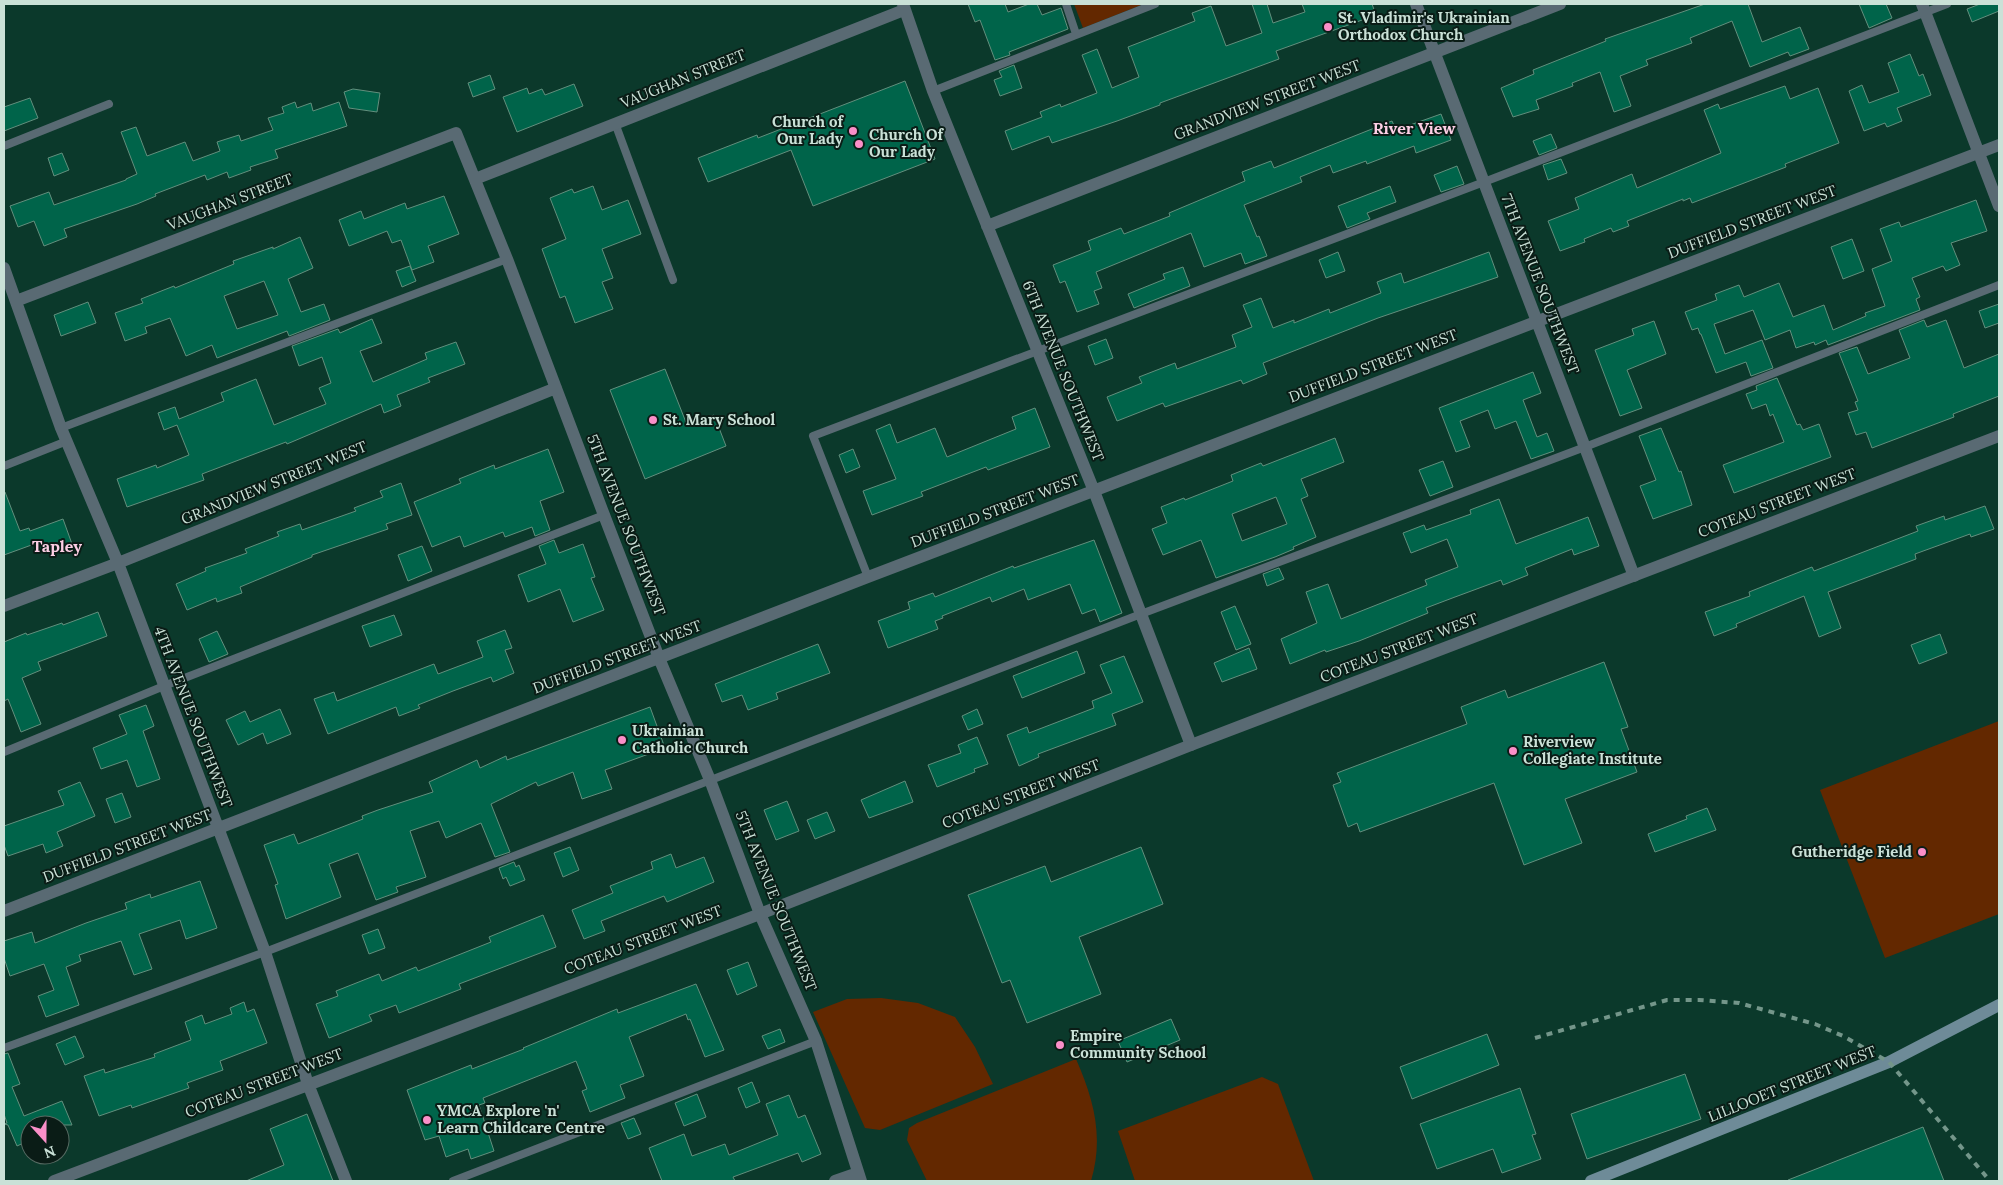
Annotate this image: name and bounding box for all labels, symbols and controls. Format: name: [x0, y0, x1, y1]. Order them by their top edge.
place label: St. Vladimir's Ukrainian Orthodox Church: [1338, 8, 1510, 44]
marker: St. Vladimir's Ukrainian Orthodox Church: [1322, 21, 1334, 33]
street label: VAUGHAN STREET: [617, 45, 748, 113]
street label: GRANDVIEW STREET WEST: [1171, 55, 1363, 144]
place label: Church of Our Lady: [772, 112, 844, 148]
district label: River View: [1373, 118, 1455, 138]
marker: Church of Our Lady: [847, 125, 859, 137]
place label: Church Of Our Lady: [869, 125, 944, 161]
marker: Church Of Our Lady: [853, 138, 865, 150]
street label: VAUGHAN STREET: [163, 169, 296, 235]
street label: DUFFIELD STREET WEST: [1665, 180, 1839, 262]
street label: 7TH AVENUE SOUTHWEST: [1497, 191, 1584, 377]
street label: 6TH AVENUE SOUTHWEST: [1018, 278, 1109, 464]
street label: DUFFIELD STREET WEST: [1286, 324, 1460, 406]
place label: St. Mary School: [663, 410, 775, 429]
marker: St. Mary School: [647, 414, 659, 426]
street label: 5TH AVENUE SOUTHWEST: [583, 432, 670, 619]
street label: GRANDVIEW STREET WEST: [178, 436, 370, 529]
street label: COTEAU STREET WEST: [1695, 463, 1859, 541]
street label: DUFFIELD STREET WEST: [908, 469, 1082, 551]
district label: Tapley: [32, 536, 82, 556]
street label: COTEAU STREET WEST: [1317, 608, 1481, 686]
street label: DUFFIELD STREET WEST: [530, 615, 704, 697]
street label: 4TH AVENUE SOUTHWEST: [150, 624, 237, 810]
place label: Ukrainian Catholic Church: [632, 721, 749, 757]
place label: Riverview Collegiate Institute: [1523, 732, 1662, 768]
marker: Ukrainian Catholic Church: [616, 734, 628, 746]
marker: Riverview Collegiate Institute: [1507, 745, 1519, 757]
street label: COTEAU STREET WEST: [939, 754, 1103, 832]
street label: DUFFIELD STREET WEST: [40, 804, 214, 886]
street label: 5TH AVENUE SOUTHWEST: [732, 808, 821, 994]
place label: Gutheridge Field: [1792, 842, 1912, 861]
marker: Gutheridge Field: [1916, 846, 1928, 858]
street label: COTEAU STREET WEST: [561, 900, 725, 978]
place label: Empire Community School: [1070, 1026, 1206, 1062]
marker: Empire Community School: [1054, 1039, 1066, 1051]
street label: LILLOOET STREET WEST: [1705, 1041, 1879, 1126]
street label: COTEAU STREET WEST: [182, 1043, 346, 1121]
place label: YMCA Explore 'n' Learn Childcare Centre: [437, 1101, 605, 1137]
marker: YMCA Explore 'n' Learn Childcare Centre: [421, 1114, 433, 1126]
north arrow: [20, 1115, 70, 1165]
text: N: [41, 1142, 58, 1163]

